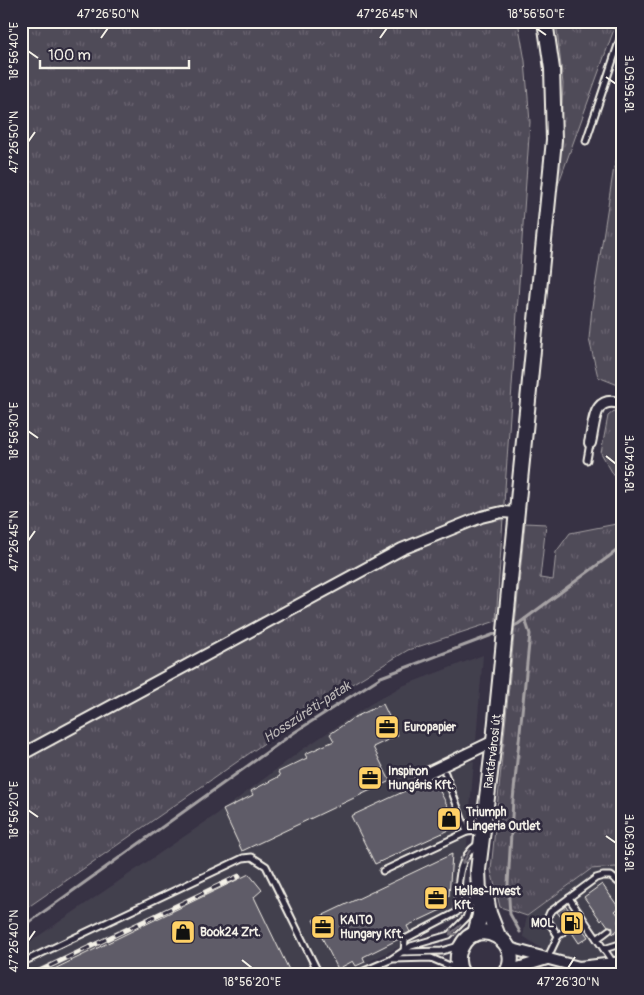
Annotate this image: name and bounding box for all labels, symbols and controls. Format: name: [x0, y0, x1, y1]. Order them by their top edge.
text: 47°26'50"N: [77, 7, 139, 22]
text: 47°26'45"N: [356, 7, 418, 22]
text: 18°56'50"E: [507, 7, 565, 22]
text: 18°56'40"E: [7, 22, 22, 80]
scale bar: [40, 38, 189, 70]
text: 100 m: [48, 46, 91, 65]
text: 18°56'50"E: [623, 55, 638, 113]
text: 47°26'50"N: [7, 111, 22, 173]
text: 18°56'30"E: [7, 402, 22, 460]
text: 18°56'40"E: [623, 435, 638, 493]
text: 47°26'45"N: [7, 510, 22, 572]
water label: Hosszúréti-patak: [260, 677, 355, 747]
street label: Raktárvárosi út: [481, 713, 504, 790]
office icon: Europapier: [374, 714, 400, 740]
place label: Europapier: [404, 720, 457, 735]
place label: Inspiron Hungáris Kft.: [388, 764, 454, 793]
office icon: Inspiron Hungáris Kft.: [357, 765, 383, 791]
text: 18°56'20"E: [7, 781, 22, 839]
place label: Triumph Lingeria Outlet: [465, 805, 541, 834]
shop icon: Triumph Lingeria Outlet: [436, 806, 462, 832]
text: 18°56'30"E: [623, 814, 638, 872]
one-way arrow: [461, 849, 471, 864]
place label: Hellas-Invest Kft.: [454, 884, 522, 913]
office icon: Hellas-Invest Kft.: [423, 885, 449, 911]
text: 47°26'40"N: [7, 910, 22, 972]
fuel station icon: MOL: [559, 910, 585, 936]
place label: KAITO Hungary Kft.: [340, 913, 404, 942]
office icon: KAITO Hungary Kft.: [310, 914, 336, 940]
place label: MOL: [531, 916, 554, 931]
shop icon: Book24 Zrt.: [170, 919, 196, 945]
one-way arrow: [449, 924, 462, 935]
place label: Book24 Zrt.: [200, 925, 261, 940]
text: 18°56'20"E: [223, 975, 281, 990]
text: 47°26'30"N: [537, 975, 599, 990]

